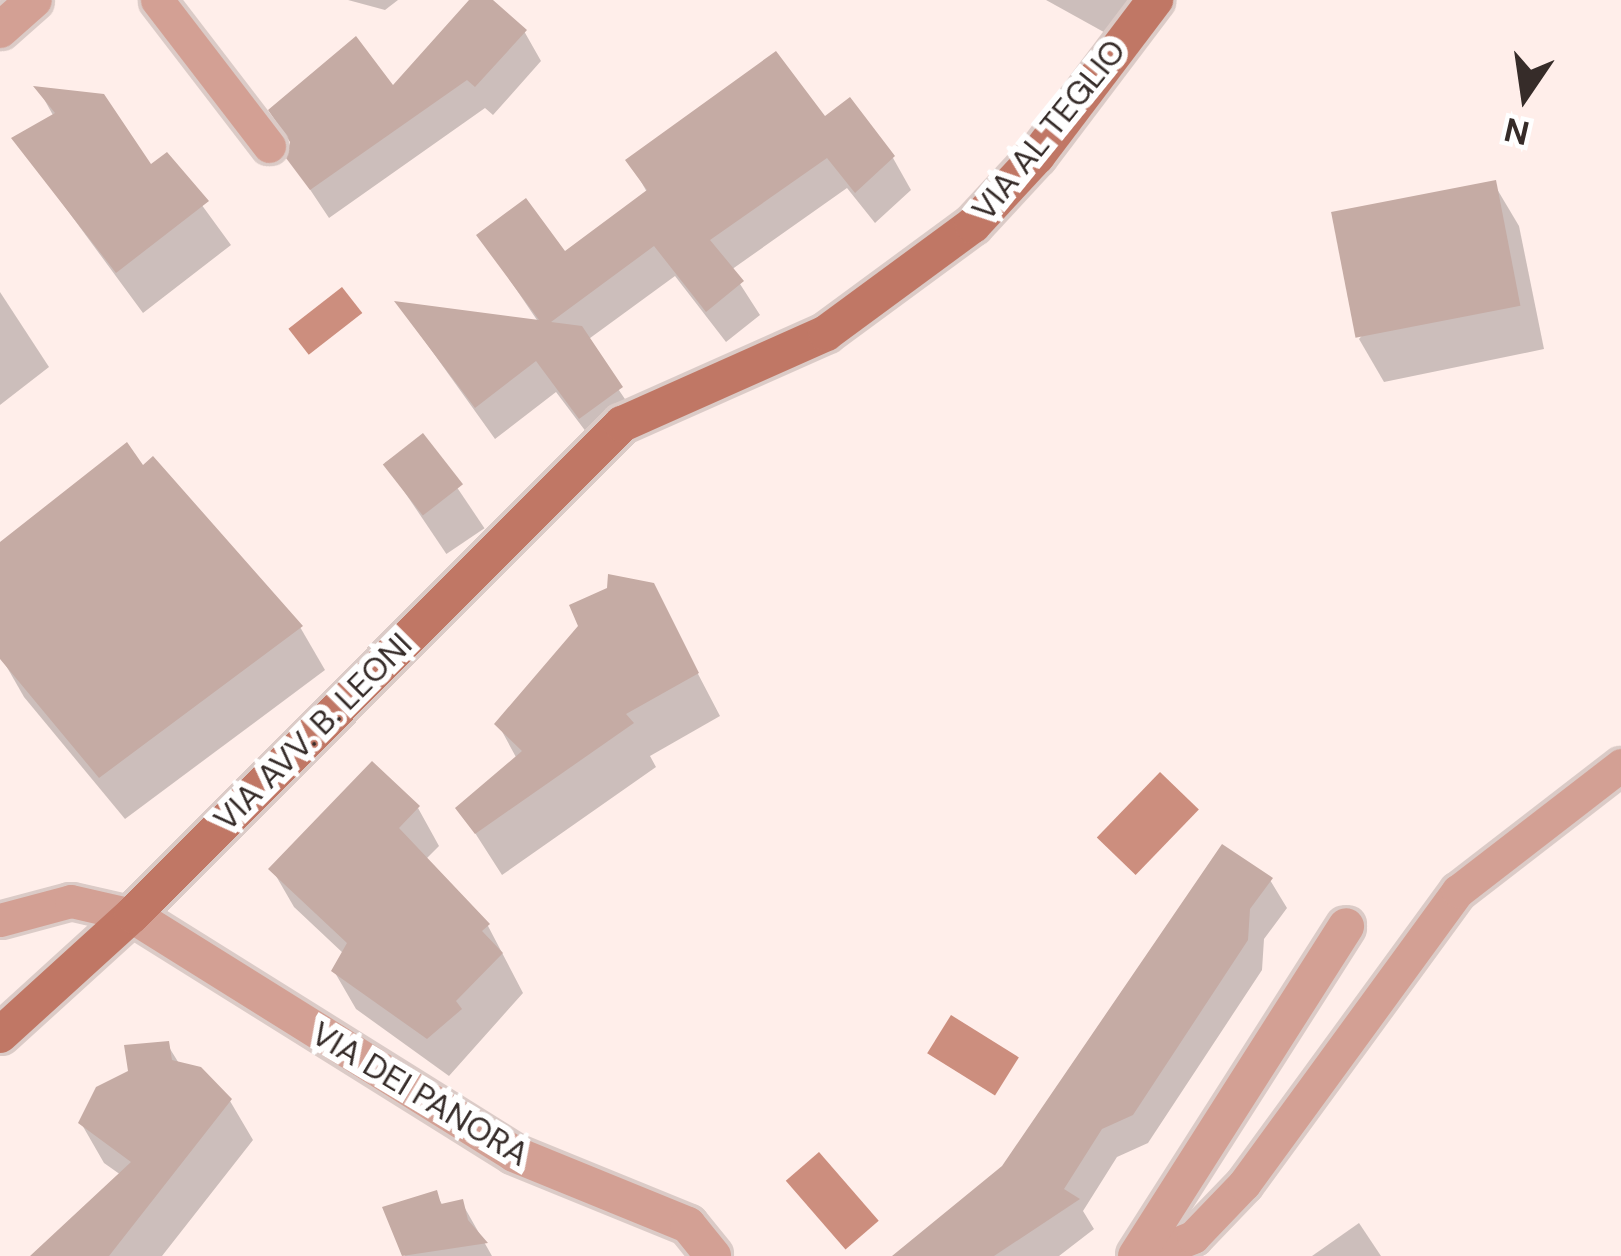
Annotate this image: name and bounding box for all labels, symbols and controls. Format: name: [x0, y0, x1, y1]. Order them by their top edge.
street label: VIA AL TEGLIO: [964, 32, 1134, 228]
north arrow: [1465, 36, 1585, 156]
text: N: [1500, 108, 1533, 155]
street label: VIA AVV. B. LEONI: [206, 625, 420, 839]
street label: VIA DEI PANORA: [304, 1014, 536, 1174]

